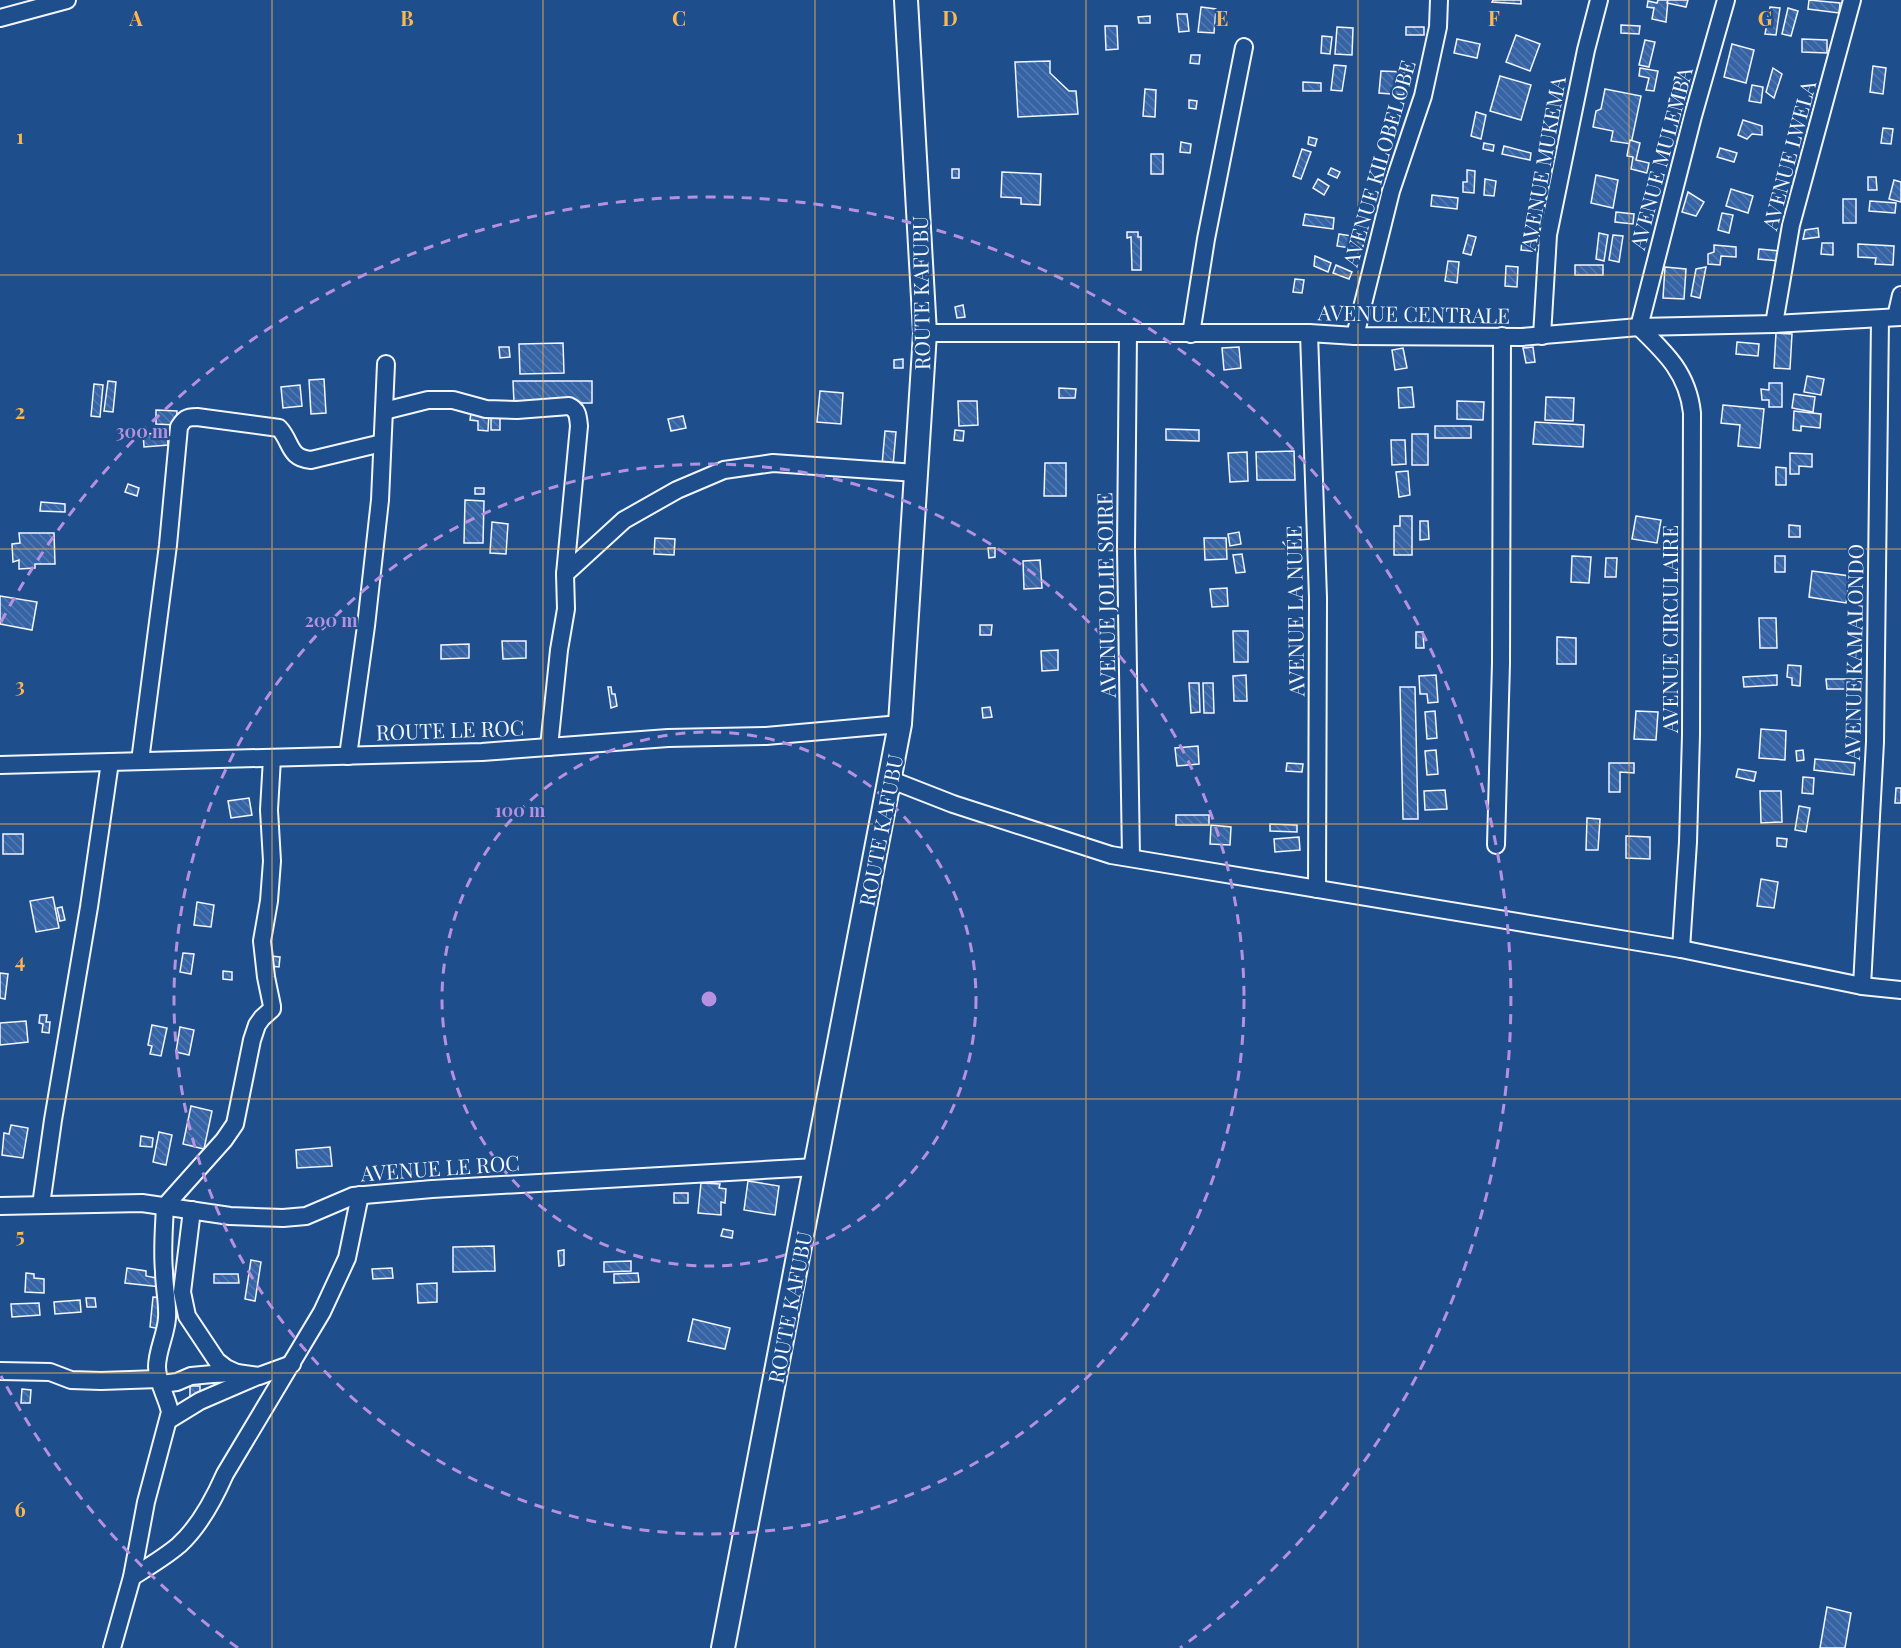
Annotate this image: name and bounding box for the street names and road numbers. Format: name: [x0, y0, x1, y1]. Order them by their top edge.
street label: AVENUE KILOBELOBE: [1335, 57, 1421, 270]
street label: AVENUE MULEMBA: [1622, 63, 1698, 253]
street label: AVENUE MUKEMA: [1513, 73, 1571, 253]
street label: AVENUE LWELA: [1754, 77, 1822, 234]
street label: ROUTE KAFUBU: [905, 215, 935, 371]
street label: AVENUE CENTRALE: [1317, 297, 1510, 329]
street label: AVENUE JOLIE SOIRE: [1089, 492, 1121, 699]
street label: AVENUE LA NUÉE: [1279, 525, 1310, 698]
street label: AVENUE CIRCULAIRE: [1655, 525, 1683, 734]
street label: AVENUE KAMALONDO: [1837, 544, 1869, 761]
street label: ROUTE LE ROC: [375, 712, 525, 746]
street label: ROUTE KAFUBU: [852, 751, 908, 909]
street label: AVENUE LE ROC: [359, 1147, 520, 1187]
street label: ROUTE KAFUBU: [761, 1228, 817, 1386]

